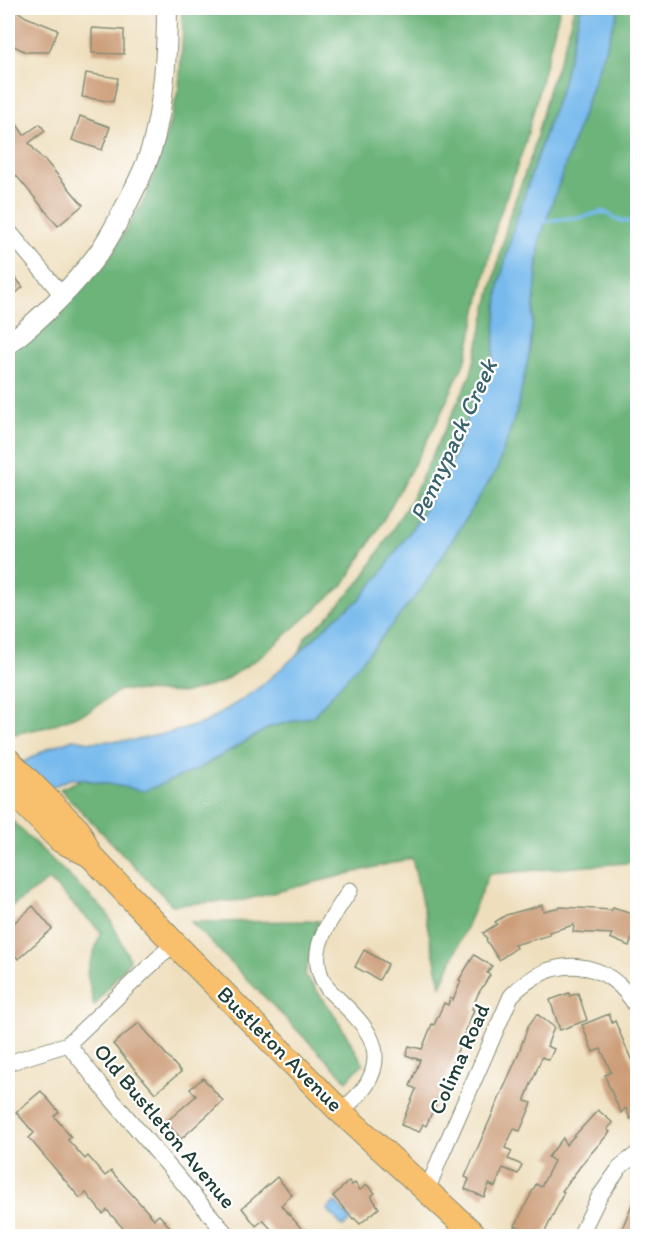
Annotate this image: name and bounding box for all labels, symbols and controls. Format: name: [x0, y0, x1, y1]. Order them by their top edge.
water label: Pennypack Creek: [403, 353, 504, 526]
street label: Bustleton Avenue: [211, 980, 349, 1118]
street label: Colima Road: [423, 999, 495, 1119]
street label: Old Bustleton Avenue: [88, 1038, 242, 1214]

